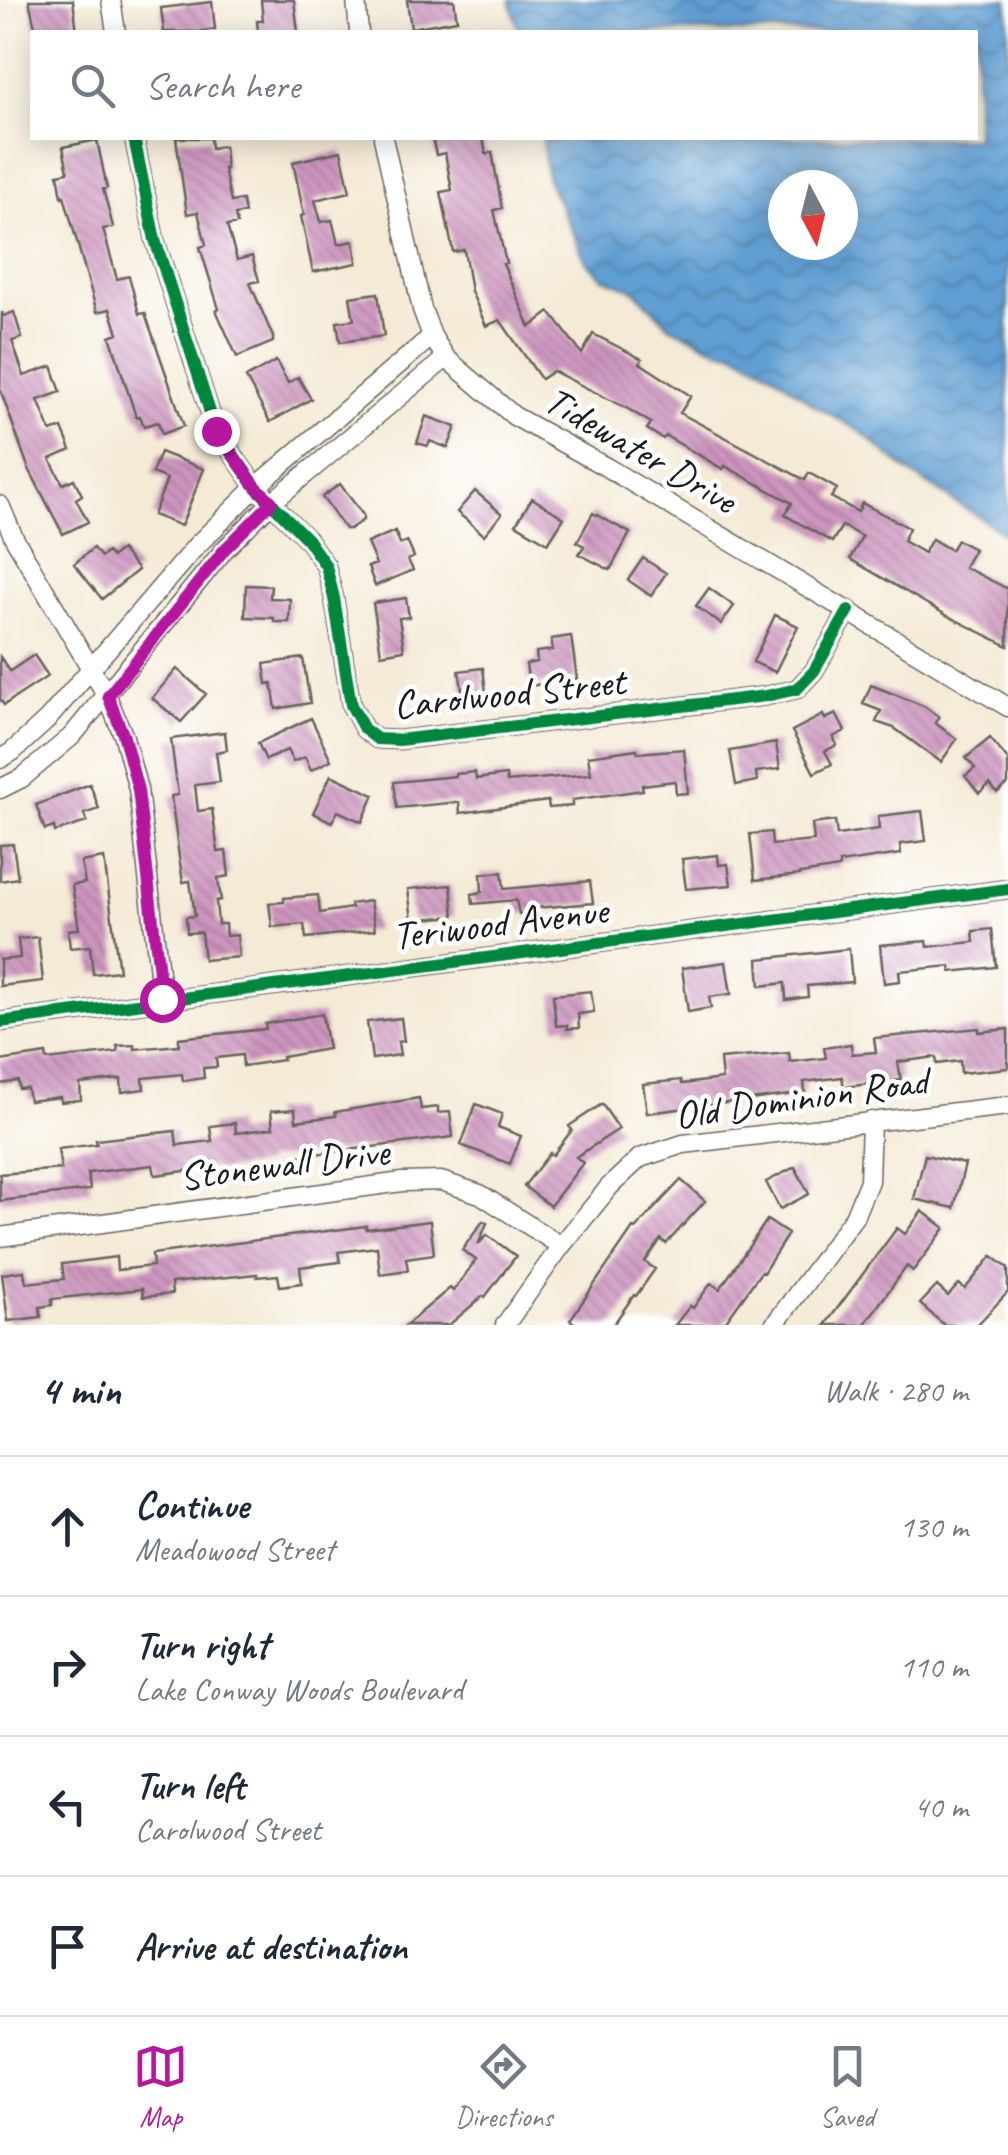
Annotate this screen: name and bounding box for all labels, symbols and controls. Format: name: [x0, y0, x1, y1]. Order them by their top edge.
search box: [30, 30, 978, 140]
icon: search: [65, 58, 120, 113]
text: Search here: [145, 62, 300, 109]
north arrow: [768, 170, 858, 260]
street label: Tidewater Drive: [536, 375, 748, 526]
route end: [194, 409, 240, 455]
street label: Carolwood Street: [391, 656, 631, 730]
street label: Teriwood Avenue: [390, 885, 613, 961]
route start: [140, 977, 186, 1023]
street label: Old Dominion Road: [671, 1055, 936, 1140]
street label: Stonewall Drive: [177, 1126, 395, 1202]
text: 4 min: [40, 1364, 120, 1417]
text: Walk · 280 m: [824, 1370, 968, 1411]
text: Continue: [135, 1482, 249, 1529]
icon: ahead: [40, 1499, 95, 1554]
text: 130 m: [899, 1506, 968, 1547]
text: Meadowood Street: [135, 1529, 334, 1570]
text: Turn right: [135, 1622, 269, 1669]
icon: right: [40, 1639, 95, 1694]
text: 110 m: [899, 1646, 968, 1687]
text: Lake Conway Woods Boulevard: [135, 1669, 463, 1710]
text: Turn left: [135, 1762, 245, 1809]
icon: left: [40, 1779, 95, 1834]
text: 40 m: [914, 1786, 968, 1827]
text: Carolwood Street: [135, 1809, 321, 1850]
icon: arrive: [40, 1919, 95, 1974]
text: Arrive at destination: [135, 1923, 407, 1970]
tab: Map: [133, 2039, 188, 2134]
tab: Directions: [455, 2039, 553, 2134]
tab: Saved: [820, 2039, 875, 2134]

